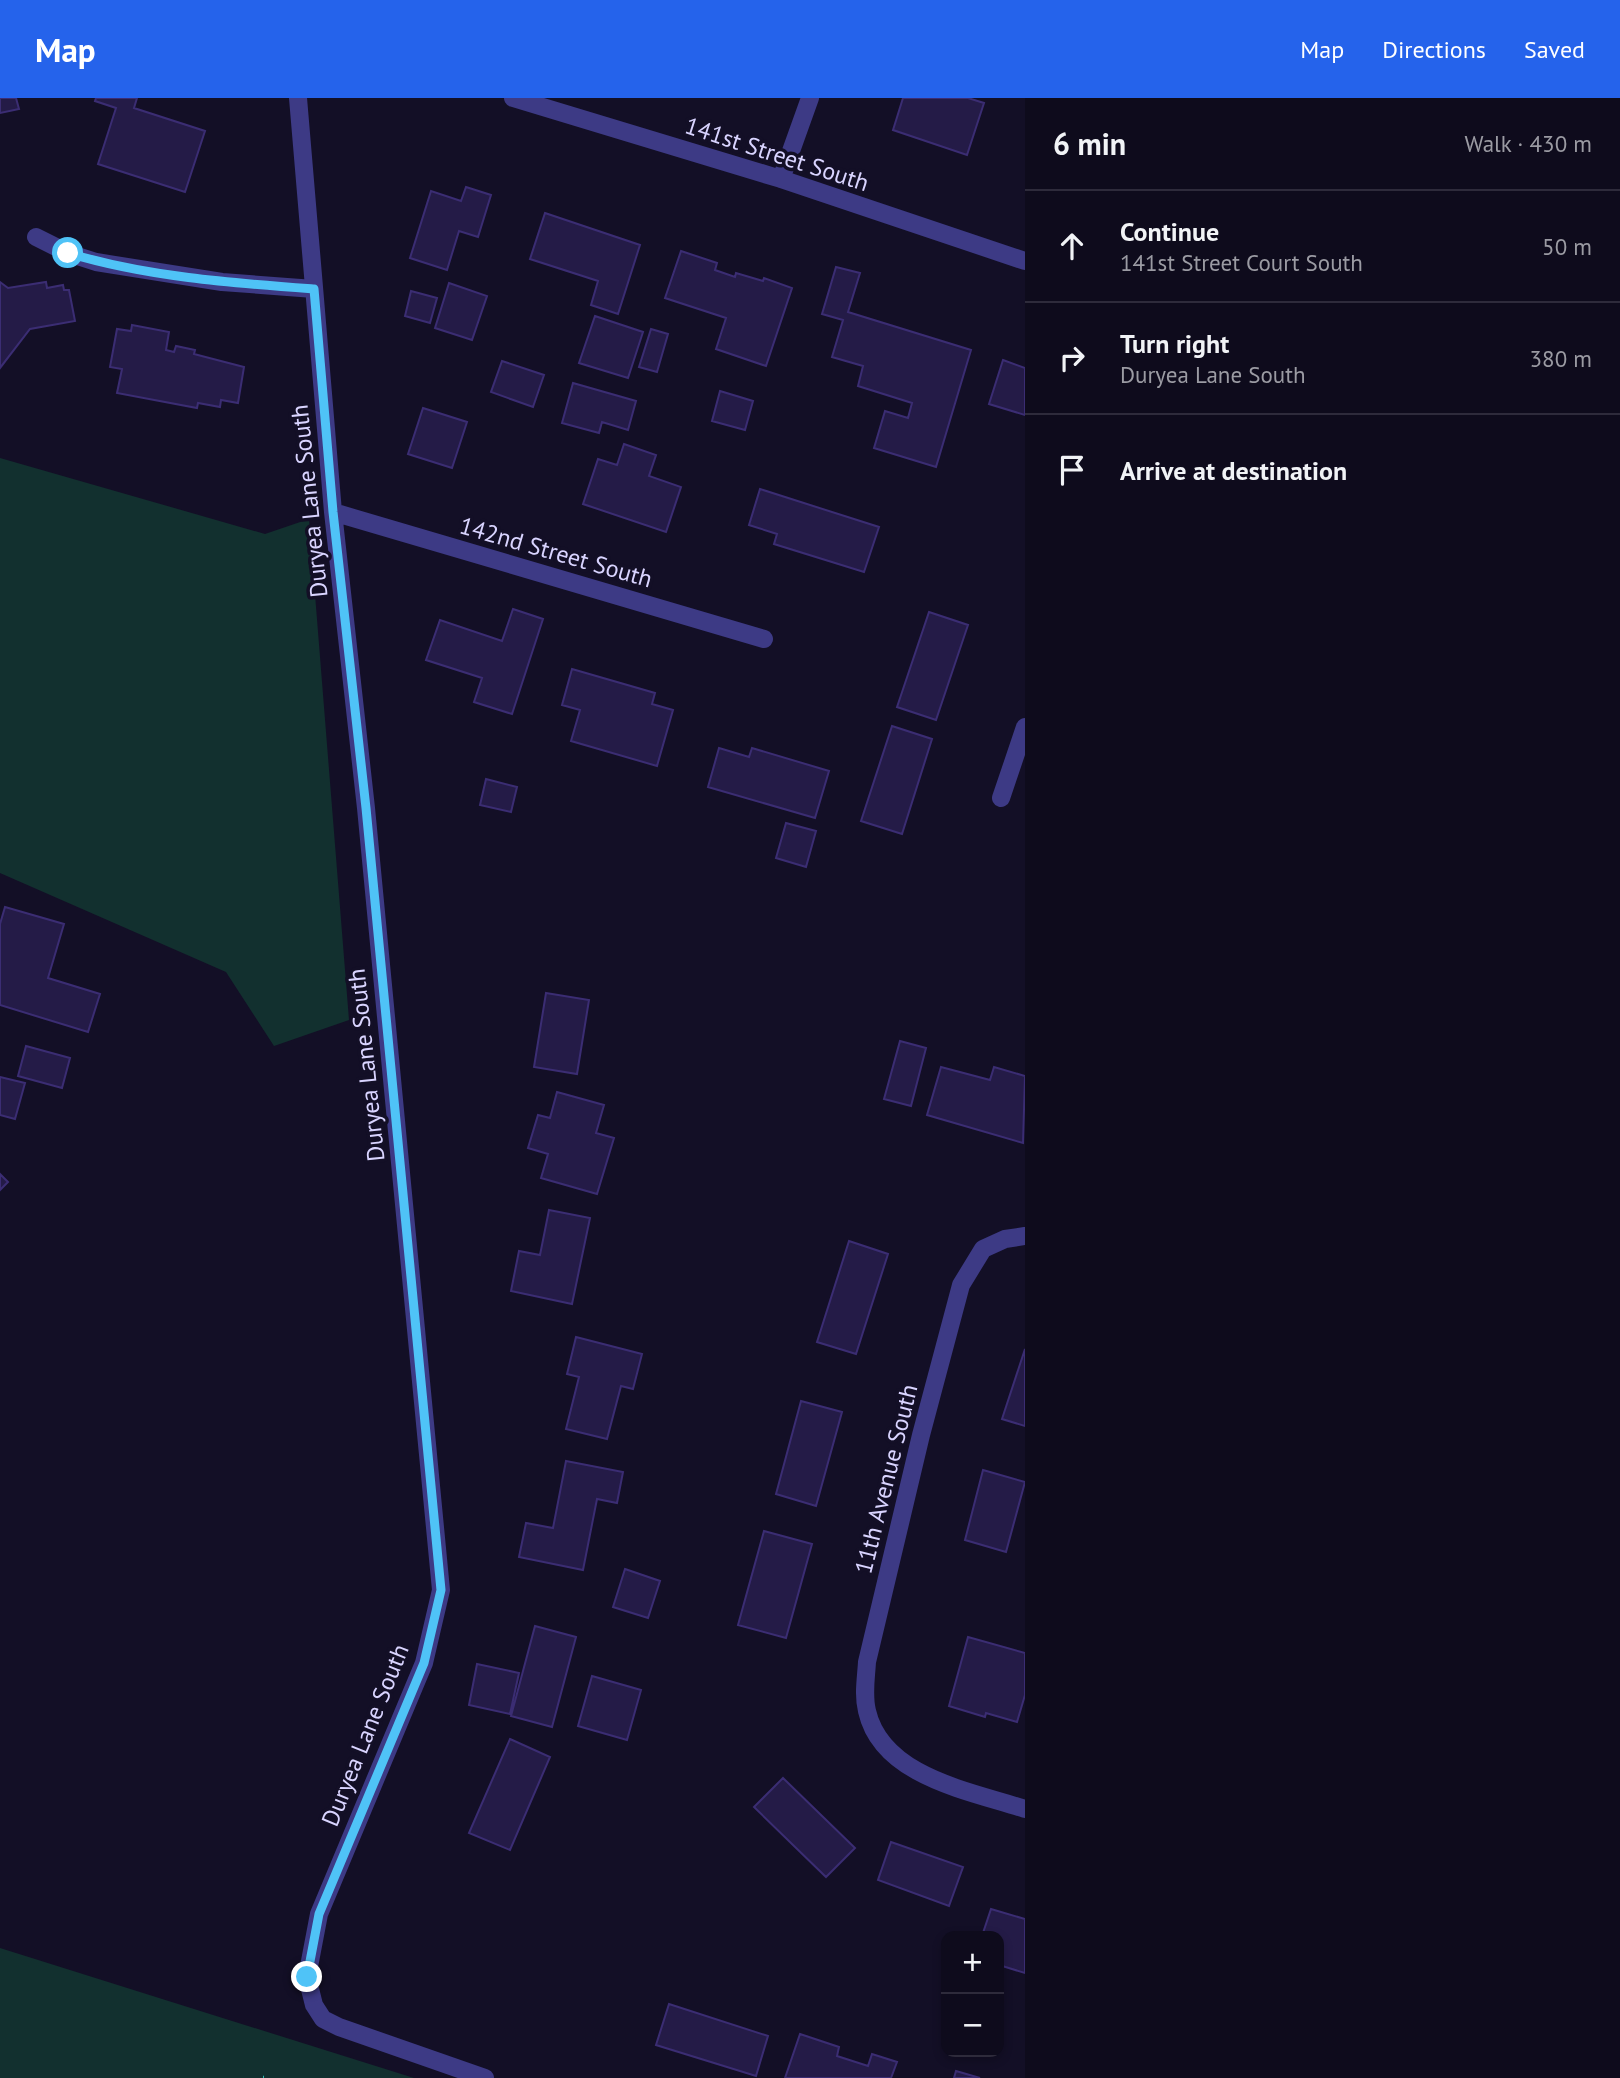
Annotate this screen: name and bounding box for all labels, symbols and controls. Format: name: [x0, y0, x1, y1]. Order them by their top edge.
text: Map: [35, 28, 96, 71]
text: Map: [1300, 34, 1344, 65]
text: Directions: [1382, 34, 1486, 65]
text: Saved: [1524, 34, 1585, 65]
street label: 141st Street South: [681, 110, 873, 198]
text: 6 min: [1053, 124, 1126, 163]
text: Walk · 430 m: [1465, 129, 1592, 158]
text: Continue: [1120, 215, 1219, 248]
icon: ahead: [1053, 227, 1091, 265]
text: 50 m: [1542, 232, 1592, 261]
route start: [52, 237, 83, 268]
text: 141st Street Court South: [1120, 248, 1363, 277]
text: Turn right: [1120, 327, 1229, 360]
icon: right: [1053, 339, 1091, 377]
text: 380 m: [1530, 344, 1592, 373]
text: Duryea Lane South: [1120, 360, 1306, 389]
street label: Duryea Lane South: [283, 403, 335, 599]
icon: arrive: [1053, 451, 1091, 489]
text: Arrive at destination: [1120, 454, 1347, 487]
street label: 142nd Street South: [456, 510, 656, 594]
street label: Duryea Lane South: [340, 967, 392, 1163]
street label: 11th Avenue South: [847, 1381, 925, 1577]
street label: Duryea Lane South: [314, 1639, 416, 1831]
map controls: [941, 1931, 1004, 2057]
button: +: [941, 1931, 1004, 1994]
route end: [291, 1961, 322, 1992]
button: −: [941, 1994, 1004, 2057]

